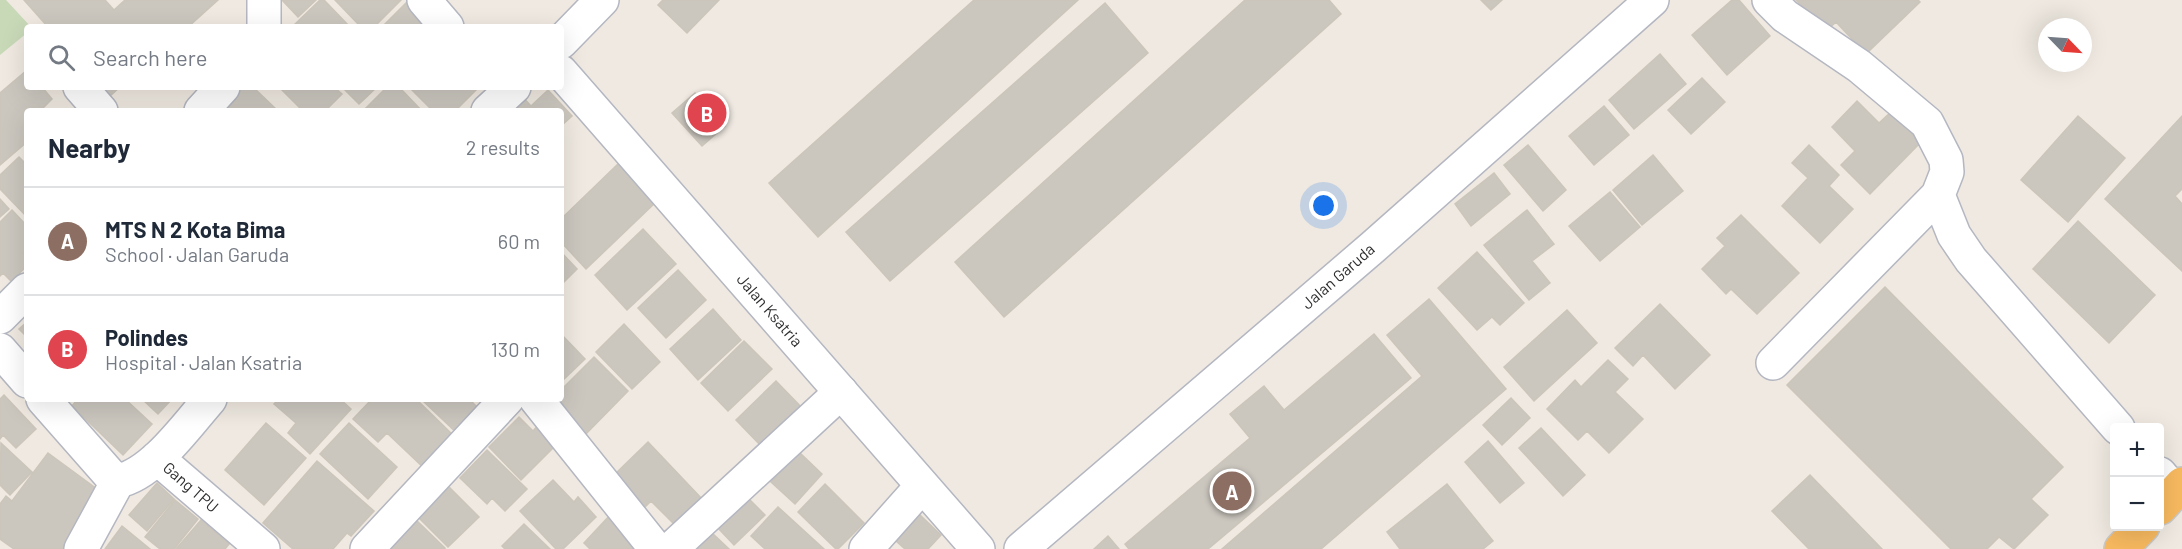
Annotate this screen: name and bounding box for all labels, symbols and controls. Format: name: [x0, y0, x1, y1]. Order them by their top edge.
north arrow: [2038, 18, 2092, 72]
search box: [24, 24, 564, 90]
icon: search: [45, 41, 78, 74]
text: Search here: [93, 44, 207, 70]
pin: B: [688, 90, 726, 136]
text: Nearby: [48, 132, 130, 163]
text: 2 results: [466, 135, 540, 159]
your location: [1309, 191, 1338, 220]
text: MTS N 2 Kota Bima: [105, 216, 285, 242]
text: A: [61, 229, 74, 253]
text: 60 m: [498, 229, 540, 253]
street label: Jalan Garuda: [1297, 239, 1378, 312]
text: School · Jalan Garuda: [105, 242, 289, 266]
street label: Jalan Ksatria: [734, 269, 807, 350]
text: Polindes: [105, 324, 188, 350]
text: B: [61, 337, 74, 361]
text: 130 m: [491, 337, 540, 361]
text: Hospital · Jalan Ksatria: [105, 350, 302, 374]
map controls: [2110, 423, 2164, 531]
button: +: [2110, 423, 2164, 477]
street label: Gang TPU: [160, 457, 223, 516]
pin: A: [1212, 468, 1252, 514]
button: −: [2110, 477, 2164, 531]

